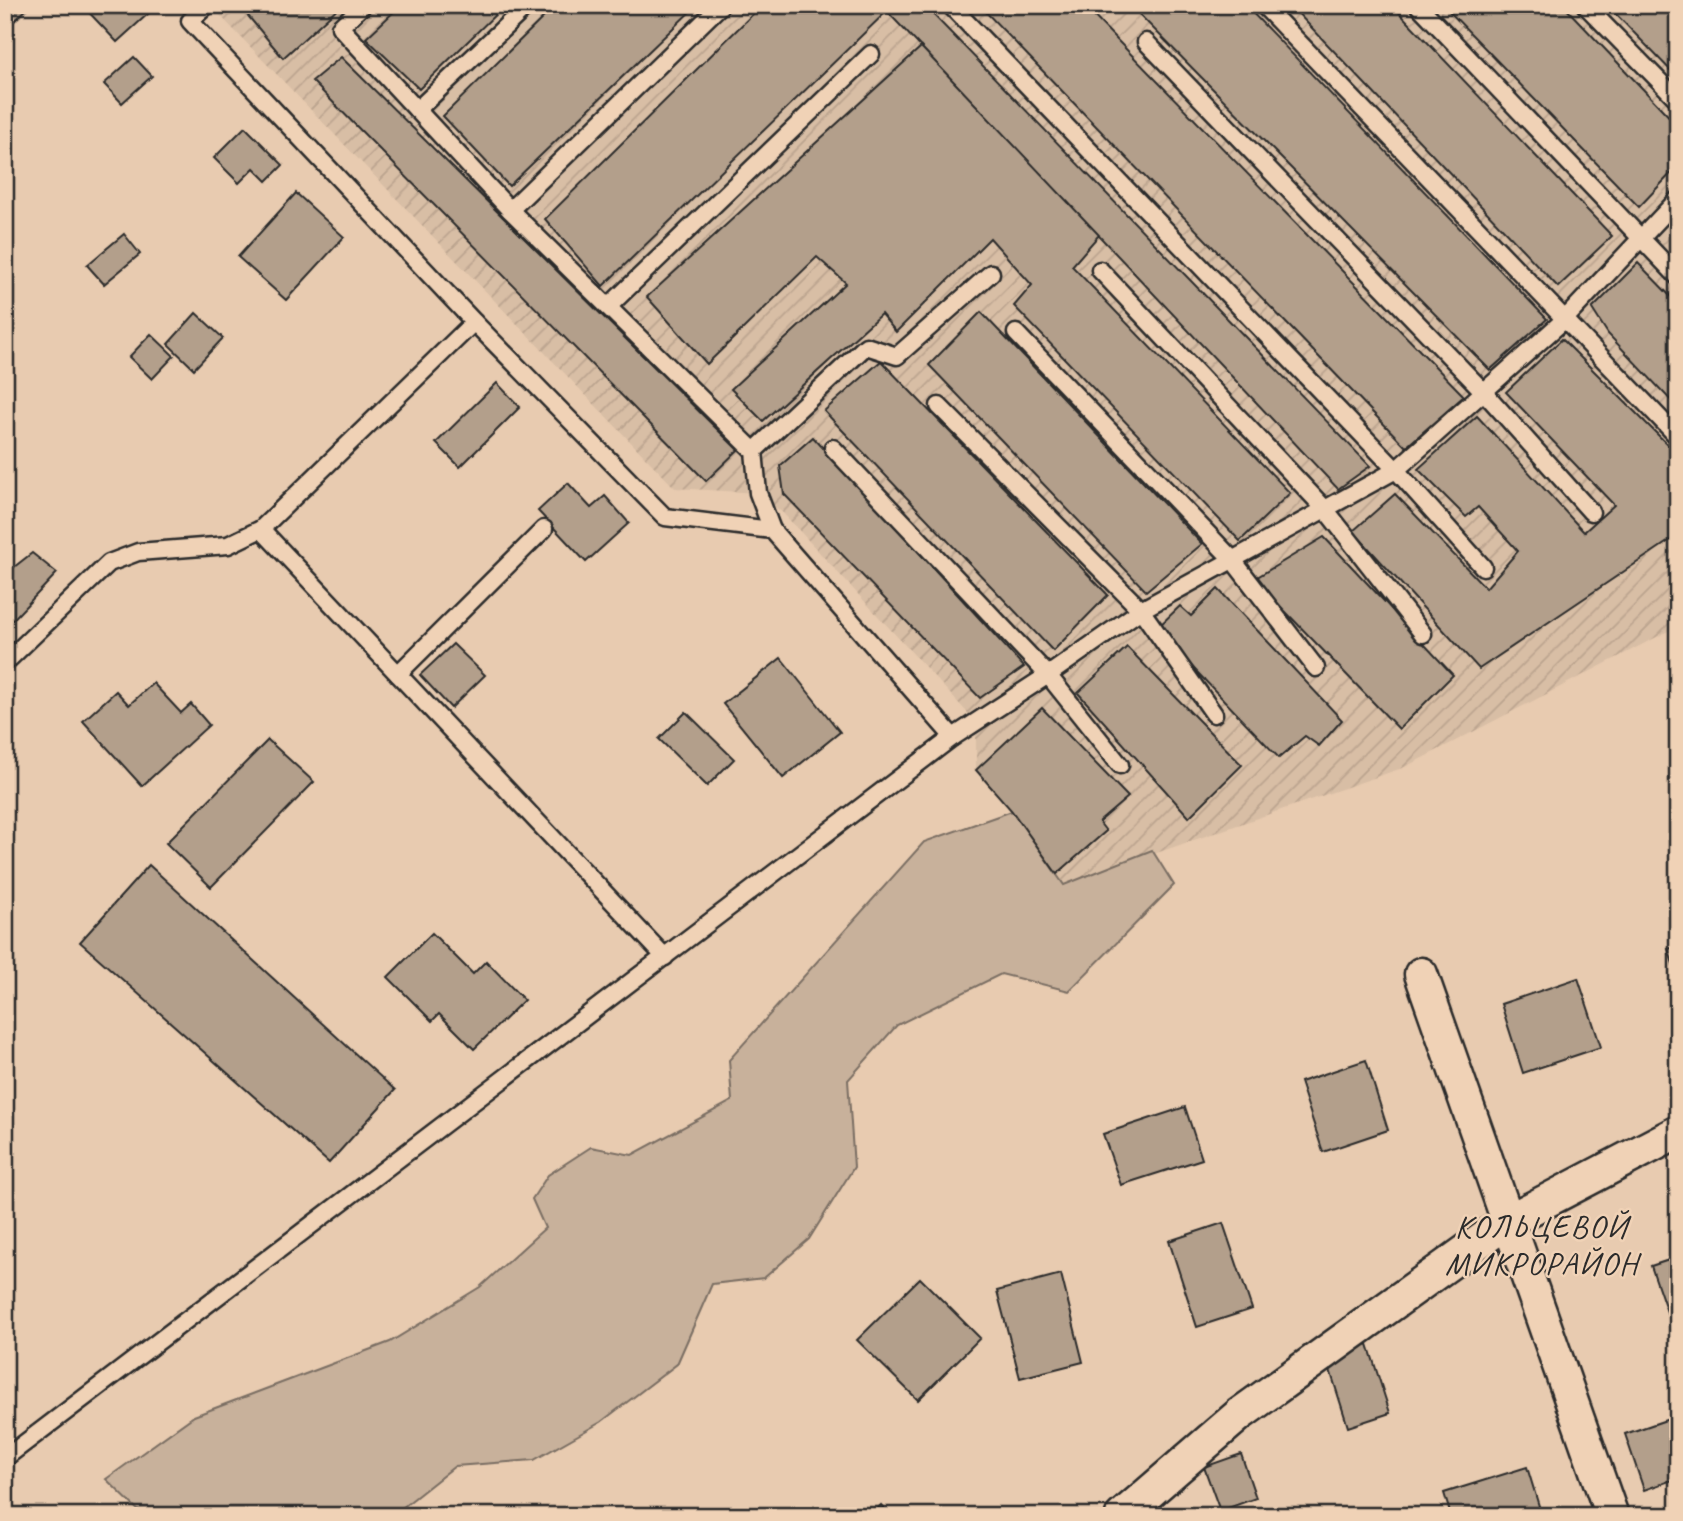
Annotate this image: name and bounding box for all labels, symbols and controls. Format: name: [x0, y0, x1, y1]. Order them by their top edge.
district label: КОЛЬЦЕВОЙ МИКРОРАЙОН: [1445, 1206, 1642, 1284]

